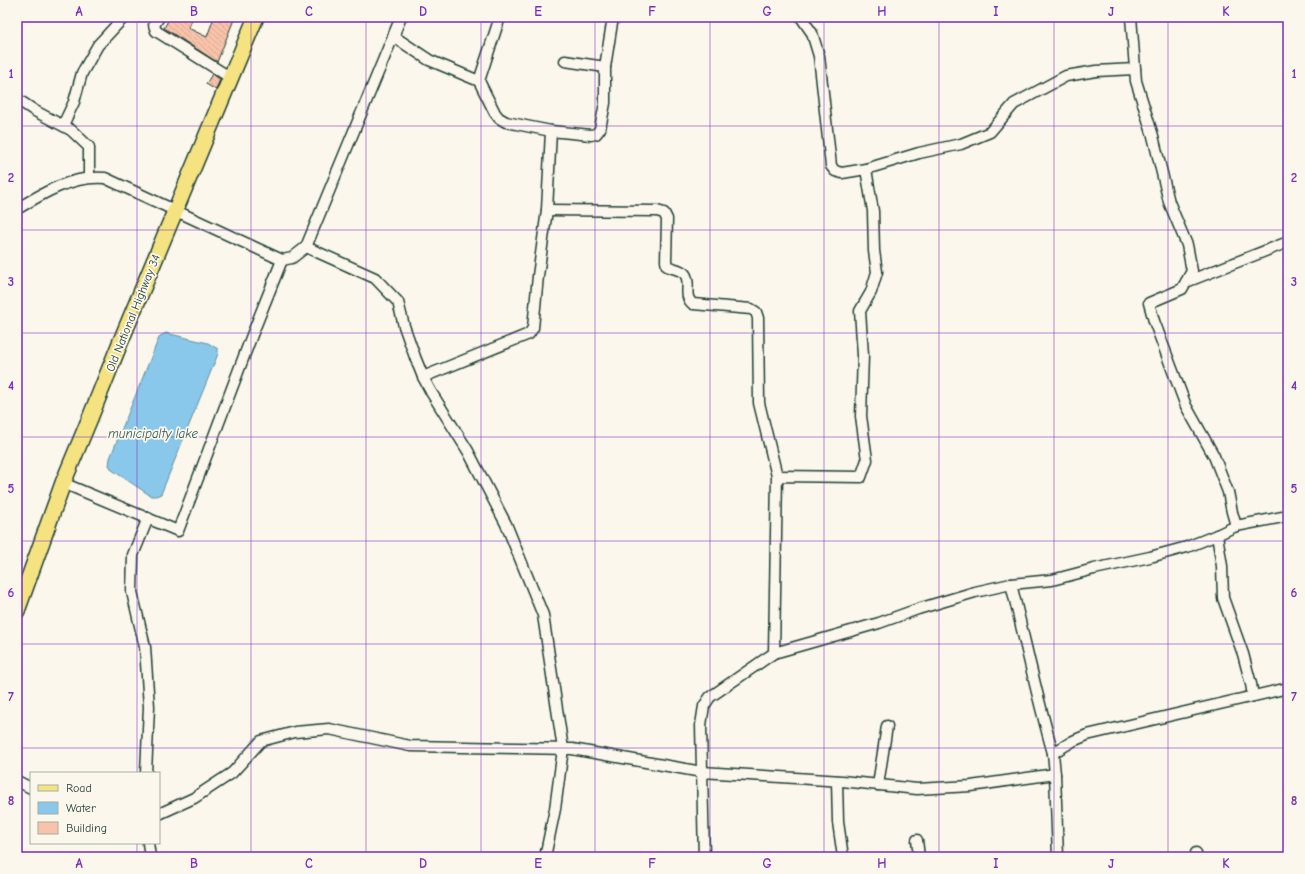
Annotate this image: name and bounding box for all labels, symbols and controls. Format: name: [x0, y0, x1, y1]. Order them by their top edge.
text: A: [75, 4, 83, 19]
text: B: [190, 4, 198, 19]
text: C: [305, 4, 313, 19]
text: D: [419, 4, 427, 19]
text: E: [534, 4, 542, 19]
text: F: [648, 4, 656, 19]
text: G: [762, 4, 772, 19]
text: H: [877, 4, 887, 19]
text: I: [993, 4, 999, 19]
text: J: [1108, 4, 1114, 19]
text: K: [1222, 4, 1230, 19]
text: 1: [8, 66, 14, 81]
text: 1: [1291, 66, 1297, 81]
text: 2: [8, 170, 14, 185]
text: 2: [1291, 170, 1297, 185]
street label: Old National Highway 34: [103, 252, 163, 374]
text: 3: [8, 274, 14, 289]
text: 3: [1291, 274, 1297, 289]
text: 4: [8, 378, 14, 393]
text: 4: [1291, 378, 1297, 393]
water label: municipalty lake: [108, 426, 198, 441]
text: 5: [8, 481, 15, 496]
text: 5: [1291, 481, 1298, 496]
text: 6: [8, 585, 15, 600]
text: 6: [1291, 585, 1298, 600]
text: 7: [8, 689, 14, 704]
text: 7: [1291, 689, 1297, 704]
legend: [30, 772, 160, 844]
text: Road: [66, 781, 92, 795]
text: 8: [8, 793, 14, 808]
text: 8: [1291, 793, 1297, 808]
text: Water: [66, 801, 96, 815]
text: Building: [66, 821, 107, 835]
text: A: [75, 856, 83, 871]
text: B: [190, 856, 198, 871]
text: C: [305, 856, 313, 871]
text: D: [419, 856, 427, 871]
text: E: [534, 856, 542, 871]
text: F: [648, 856, 656, 871]
text: G: [762, 856, 772, 871]
text: H: [877, 856, 887, 871]
text: I: [993, 856, 999, 871]
text: J: [1108, 856, 1114, 871]
text: K: [1222, 856, 1230, 871]

